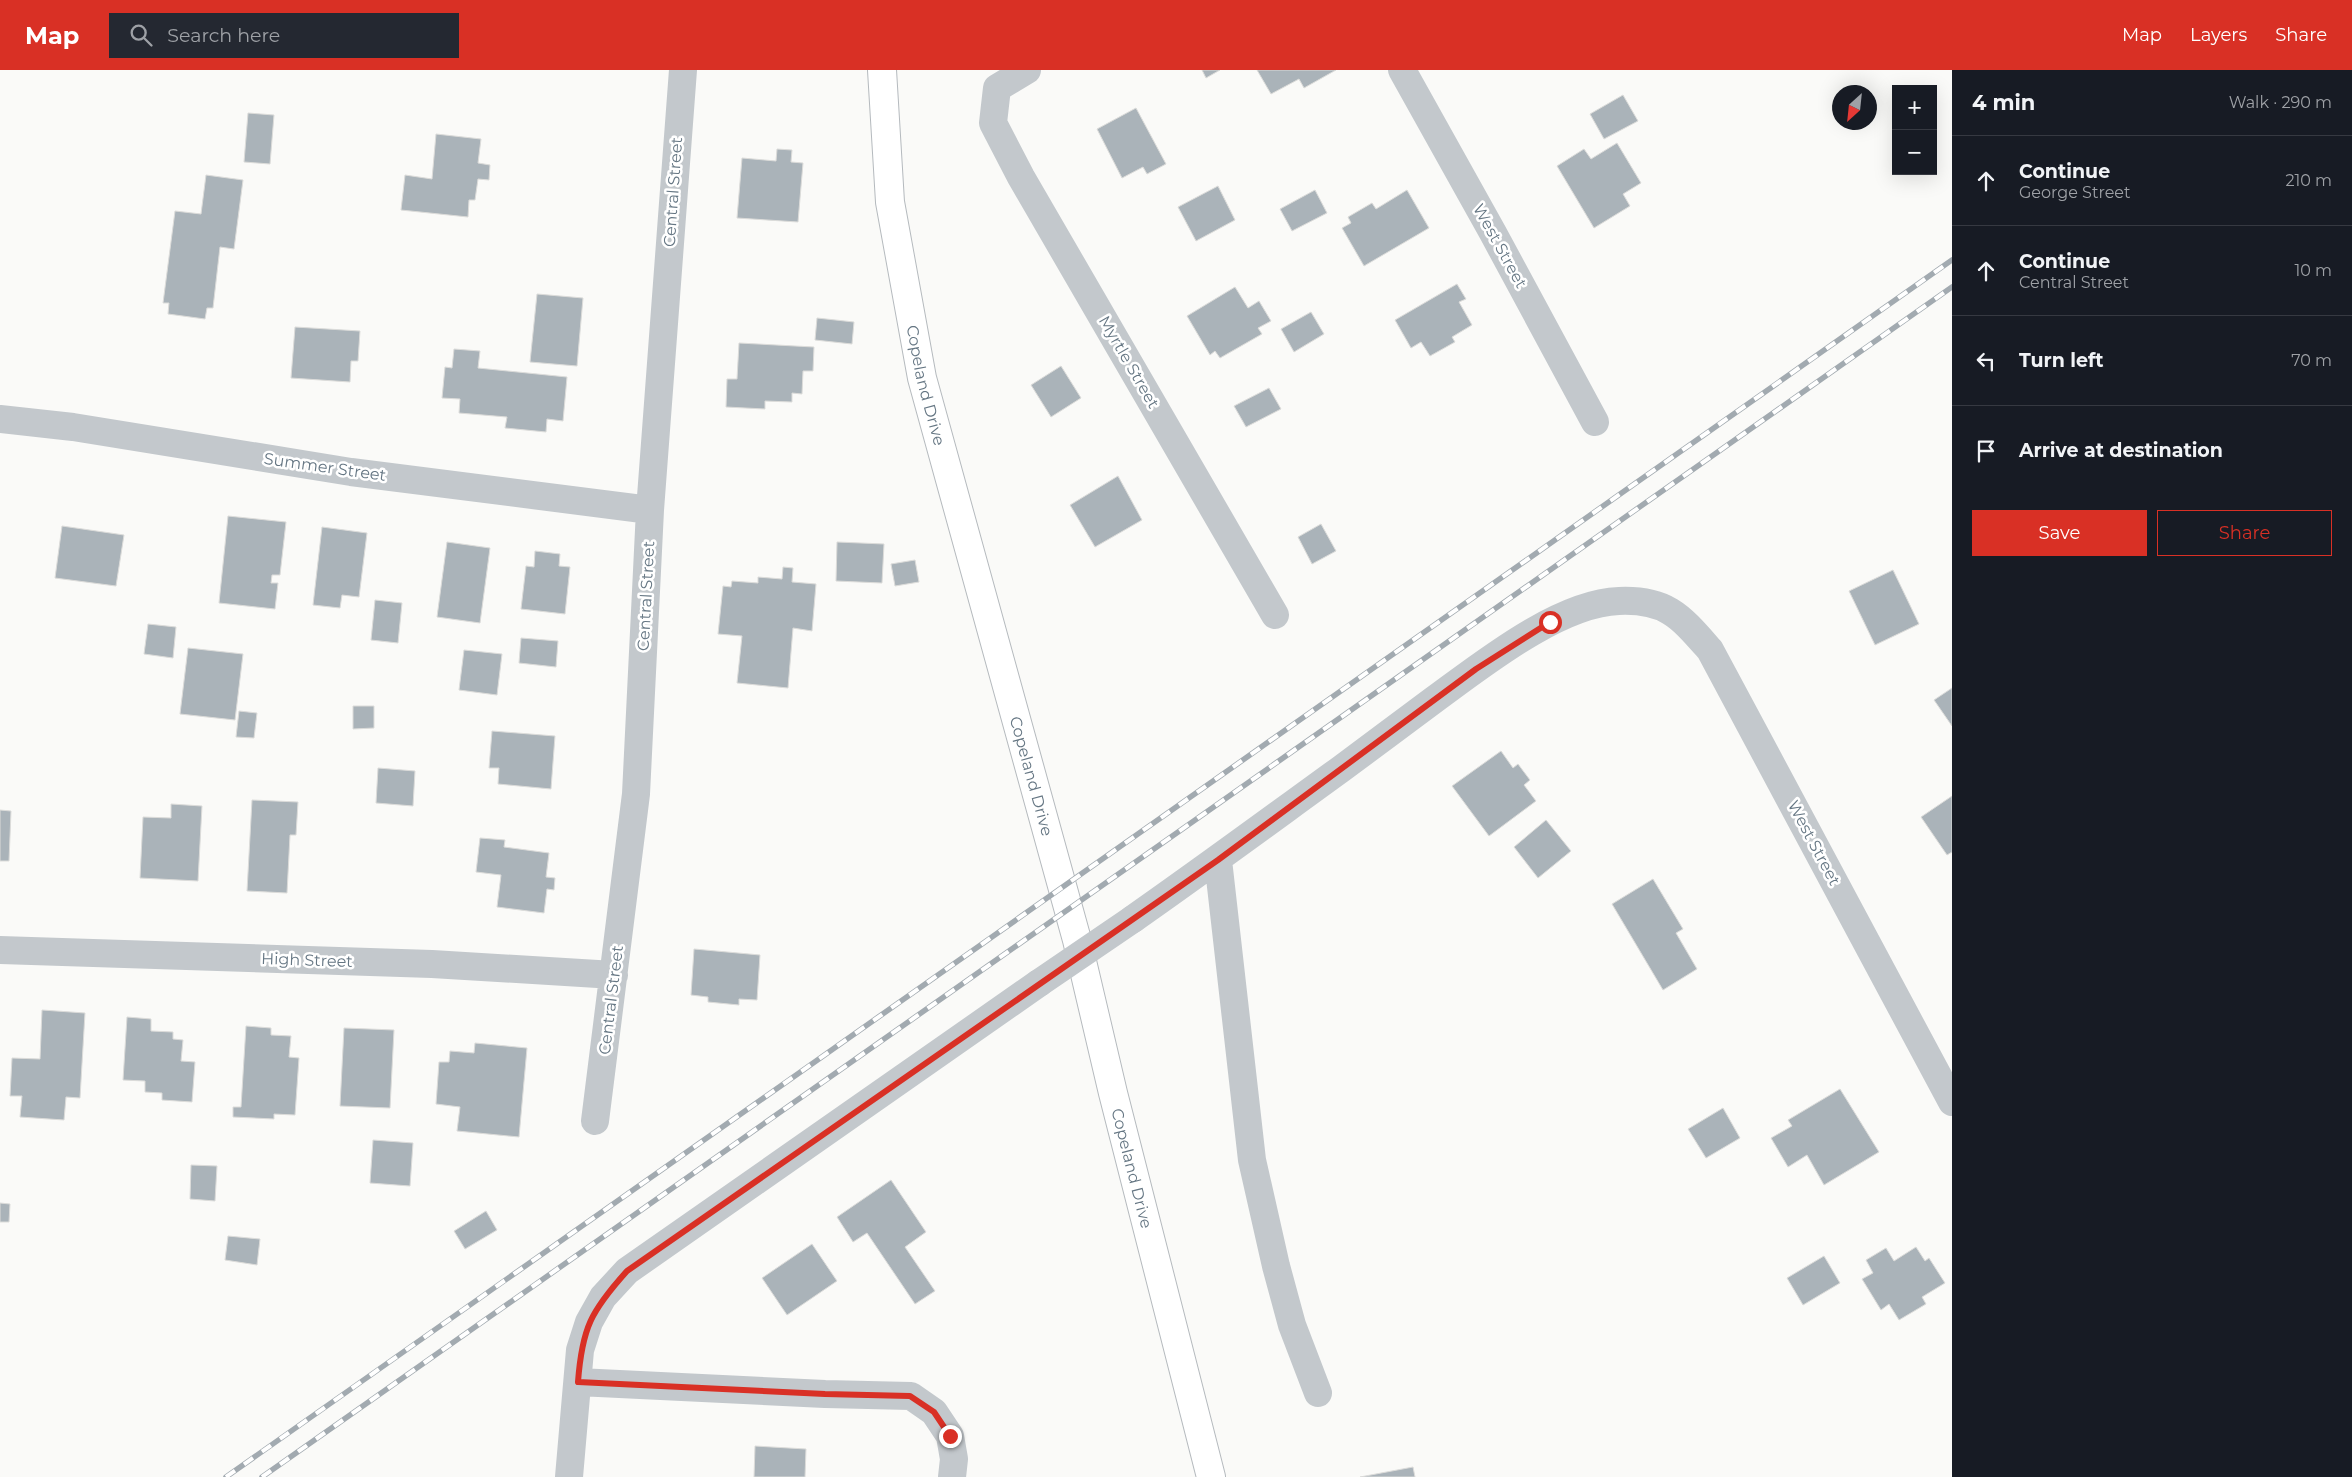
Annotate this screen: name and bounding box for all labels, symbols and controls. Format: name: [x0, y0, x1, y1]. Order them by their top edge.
search box: [109, 13, 459, 58]
text: Map: [25, 21, 79, 50]
icon: search: [127, 21, 155, 49]
text: Search here: [167, 24, 280, 47]
text: Map: [2122, 24, 2162, 46]
text: Layers: [2190, 24, 2247, 46]
text: Share: [2275, 24, 2327, 46]
north arrow: [1832, 85, 1877, 130]
map controls: [1892, 85, 1937, 175]
button: +: [1892, 85, 1937, 130]
text: 4 min: [1972, 90, 2035, 115]
text: Walk · 290 m: [2229, 93, 2332, 112]
button: −: [1892, 130, 1937, 175]
street label: Central Street: [660, 136, 686, 248]
text: Continue: [2019, 160, 2110, 183]
icon: ahead: [1972, 167, 2000, 195]
text: 210 m: [2285, 171, 2332, 190]
text: George Street: [2019, 183, 2130, 202]
street label: West Street: [1469, 201, 1531, 292]
text: Continue: [2019, 250, 2110, 273]
icon: ahead: [1972, 257, 2000, 285]
text: 10 m: [2294, 261, 2332, 280]
text: Central Street: [2019, 273, 2129, 292]
street label: Myrtle Street: [1095, 312, 1163, 412]
street label: Copeland Drive: [903, 323, 950, 447]
icon: left: [1972, 347, 2000, 375]
text: Turn left: [2019, 349, 2104, 372]
text: 70 m: [2291, 351, 2332, 370]
icon: arrive: [1972, 437, 2000, 465]
text: Arrive at destination: [2019, 439, 2223, 462]
street label: Summer Street: [263, 449, 388, 485]
button: Save: [1972, 510, 2147, 556]
button: Share: [2157, 510, 2332, 556]
street label: Central Street: [634, 540, 658, 651]
route start: [1539, 611, 1562, 634]
street label: Copeland Drive: [1006, 714, 1057, 838]
street label: West Street: [1784, 797, 1845, 889]
street label: Central Street: [595, 944, 627, 1056]
street label: High Street: [261, 949, 354, 971]
street label: Copeland Drive: [1108, 1106, 1157, 1230]
route end: [939, 1425, 962, 1448]

